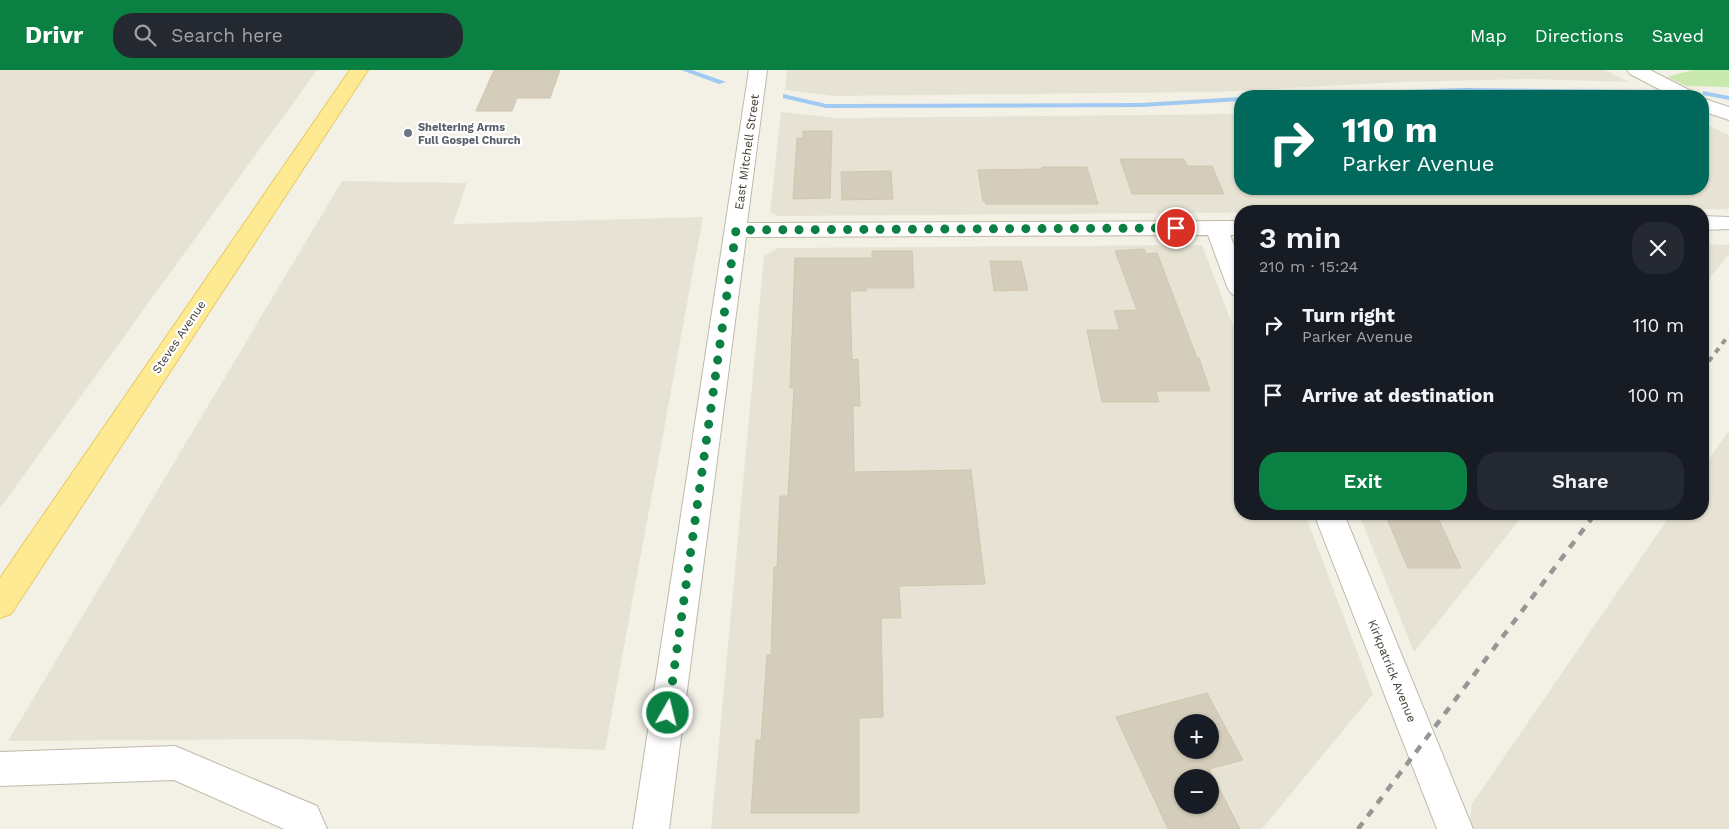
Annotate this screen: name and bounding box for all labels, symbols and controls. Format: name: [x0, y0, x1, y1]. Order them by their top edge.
search box: [113, 13, 463, 58]
text: Drivr: [25, 21, 83, 49]
icon: search: [131, 21, 159, 49]
text: Search here: [171, 24, 283, 47]
text: Map: [1470, 25, 1507, 46]
text: Directions: [1535, 25, 1624, 46]
text: Saved: [1652, 25, 1704, 46]
street label: East Mitchell Street: [732, 93, 762, 211]
text: 110 m: [1342, 109, 1438, 151]
icon: right: [1259, 110, 1324, 175]
place label: Sheltering Arms Full Gospel Church: [418, 121, 521, 147]
marker: Sheltering Arms Full Gospel Church: [402, 127, 414, 139]
text: Parker Avenue: [1342, 151, 1495, 176]
pin: [1155, 207, 1197, 249]
icon: arrive: [1162, 214, 1190, 242]
text: 3 min: [1259, 220, 1341, 255]
button: close: [1632, 222, 1684, 274]
text: 210 m · 15:24: [1259, 257, 1358, 276]
street label: Steves Avenue: [149, 298, 209, 376]
text: Turn right: [1302, 304, 1395, 327]
icon: right: [1259, 311, 1287, 339]
text: 110 m: [1633, 314, 1684, 337]
text: Parker Avenue: [1302, 327, 1413, 346]
icon: arrive: [1259, 381, 1287, 409]
text: Arrive at destination: [1302, 384, 1494, 407]
text: 100 m: [1628, 384, 1684, 407]
button: Exit: [1259, 452, 1467, 510]
button: Share: [1477, 452, 1684, 510]
street label: Kirkpatrick Avenue: [1365, 618, 1419, 724]
position arrow: [641, 686, 693, 738]
map controls: [1174, 714, 1219, 814]
button: +: [1174, 714, 1219, 759]
button: −: [1174, 769, 1219, 814]

